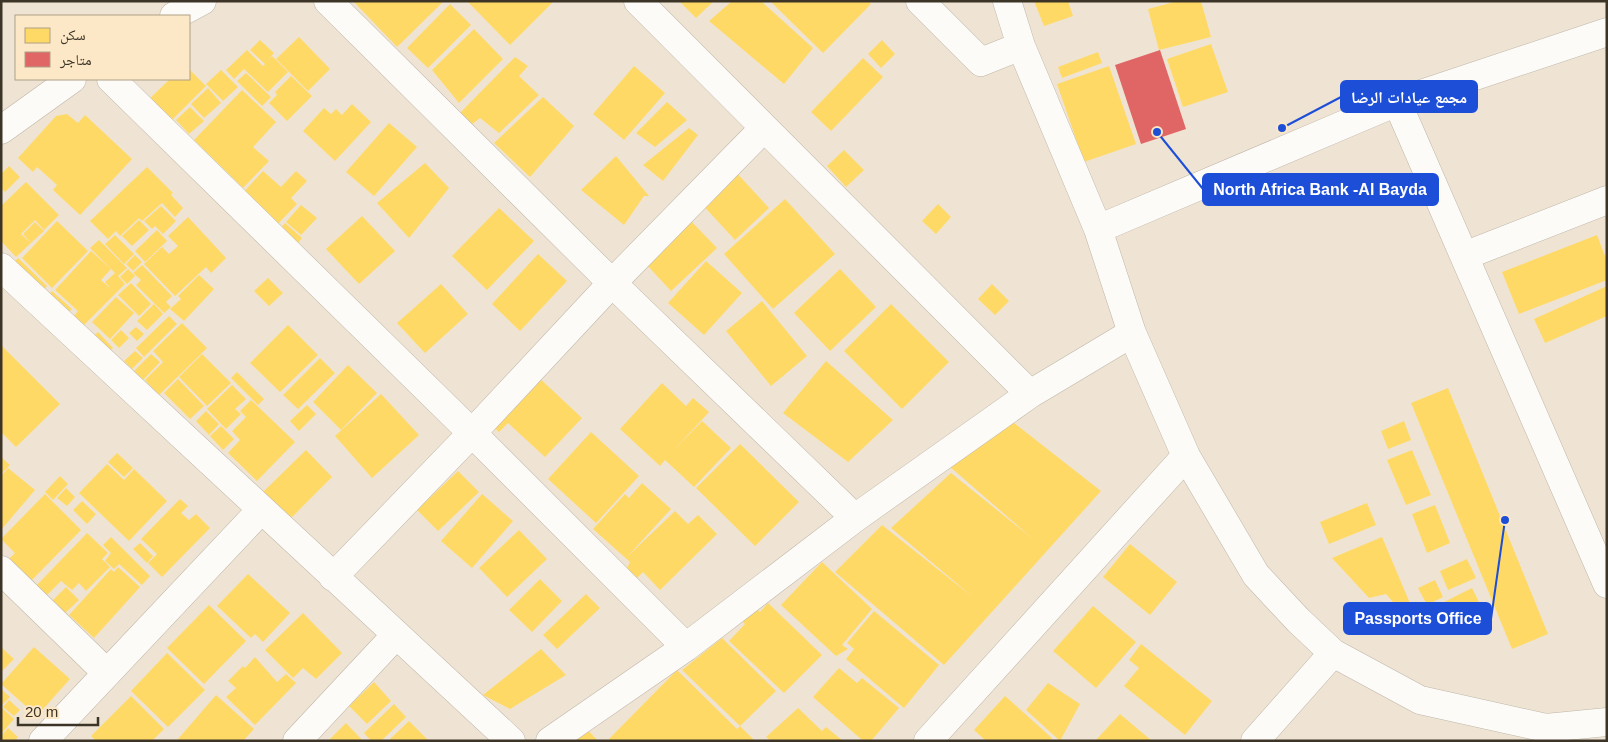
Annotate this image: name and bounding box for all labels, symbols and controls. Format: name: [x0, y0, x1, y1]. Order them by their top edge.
legend: [15, 15, 190, 80]
text: سكن: [60, 26, 86, 45]
text: متاجر: [59, 51, 92, 69]
callout: مجمع عيادات الرضا: [1341, 81, 1477, 112]
text: مجمع عيادات الرضا: [1351, 89, 1467, 108]
callout: North Africa Bank -Al Bayda: [1203, 174, 1438, 205]
text: North Africa Bank -Al Bayda: [1213, 181, 1427, 198]
callout: Passports Office: [1344, 603, 1491, 634]
text: Passports Office: [1354, 610, 1482, 627]
scale bar: [18, 694, 98, 726]
text: 20 m: [25, 703, 58, 720]

